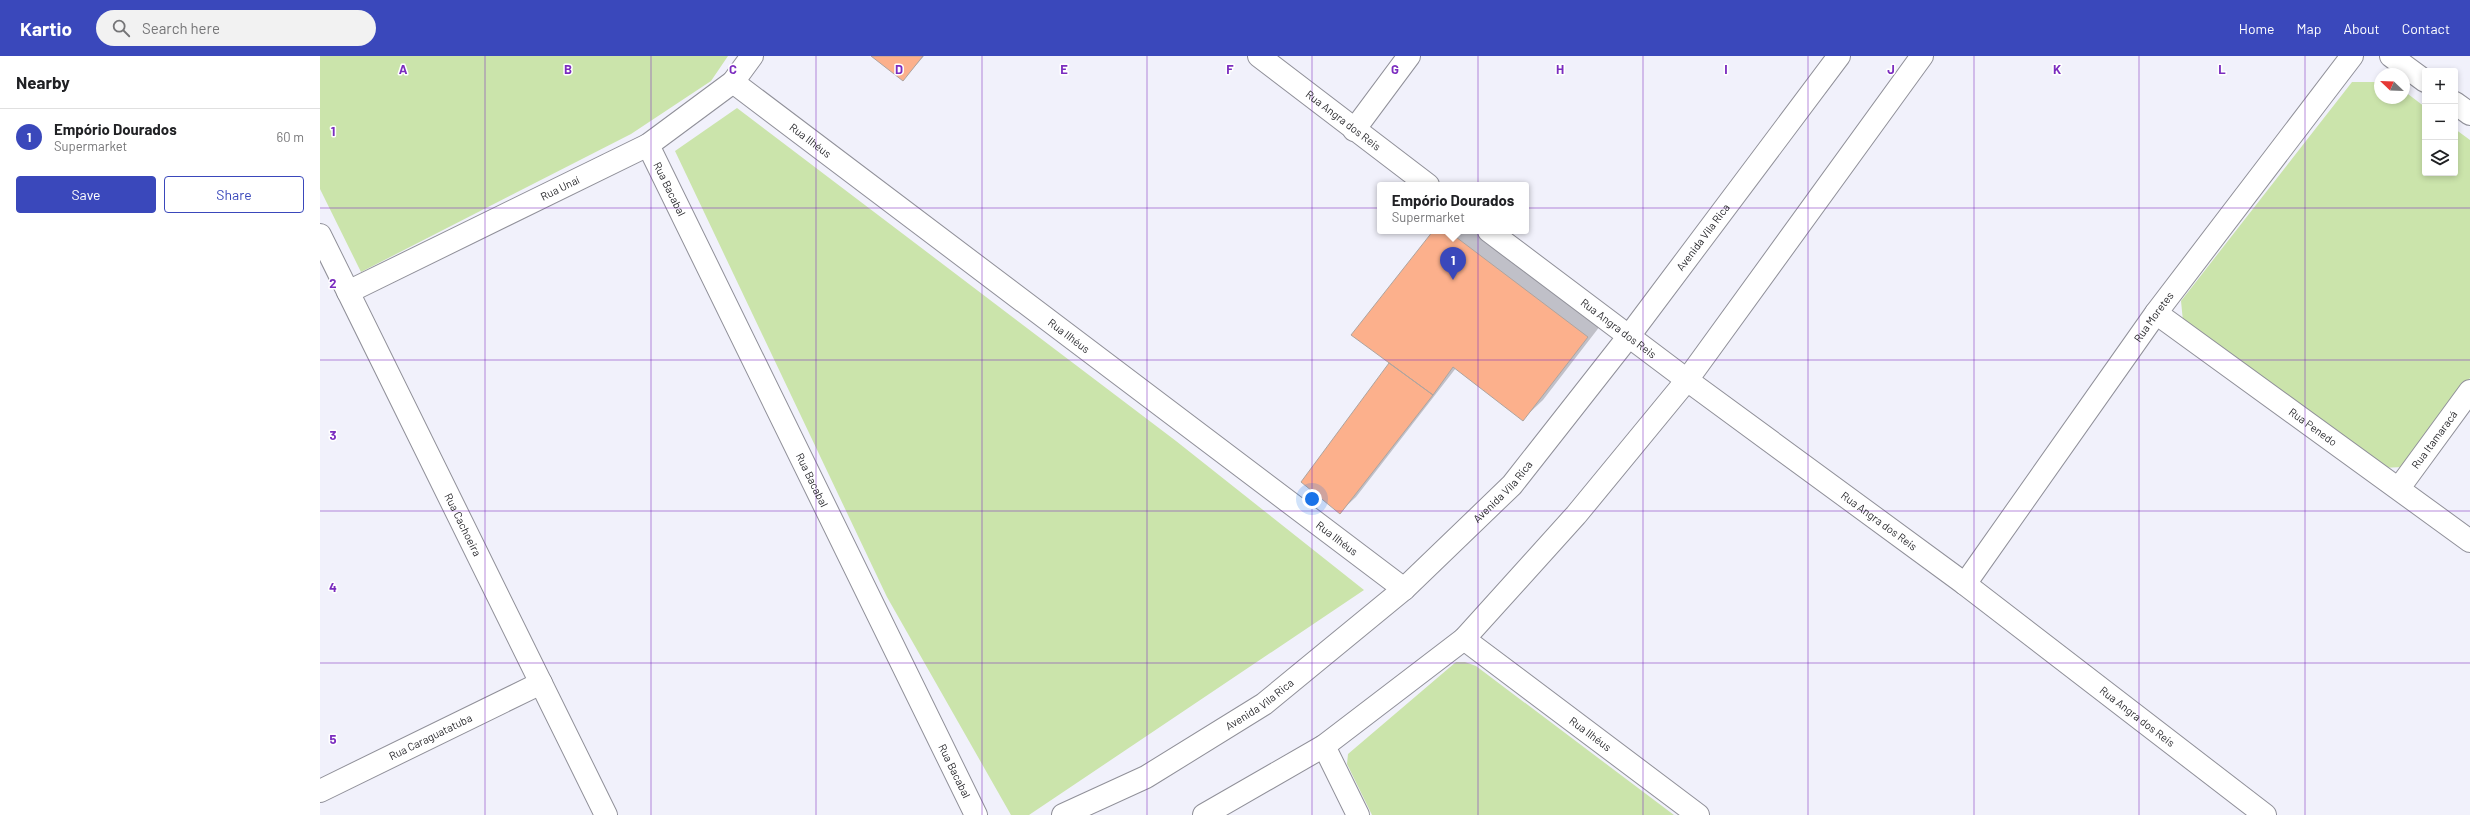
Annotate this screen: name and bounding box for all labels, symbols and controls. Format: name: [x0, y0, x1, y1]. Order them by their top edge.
search box: [96, 10, 376, 46]
text: Kartio: [20, 17, 72, 40]
icon: search: [110, 17, 132, 39]
text: Search here: [142, 19, 220, 37]
text: Home: [2239, 20, 2275, 37]
text: Map: [2297, 20, 2321, 37]
text: About: [2343, 20, 2380, 37]
text: Contact: [2402, 20, 2450, 37]
text: A: [399, 61, 408, 77]
text: B: [564, 61, 572, 77]
text: C: [729, 61, 737, 77]
text: D: [895, 61, 903, 77]
text: E: [1060, 61, 1068, 77]
text: F: [1226, 61, 1234, 77]
text: G: [1391, 61, 1399, 77]
text: H: [1556, 61, 1564, 77]
text: I: [1724, 61, 1728, 77]
text: J: [1887, 61, 1895, 77]
text: K: [2053, 61, 2061, 77]
text: L: [2218, 61, 2226, 77]
north arrow: [2374, 68, 2410, 104]
map controls: [2422, 68, 2458, 176]
button: +: [2422, 68, 2458, 104]
text: Nearby: [16, 72, 70, 92]
street label: Rua Angra dos Reis: [1303, 87, 1384, 153]
button: −: [2422, 104, 2458, 140]
text: Empório Dourados: [54, 120, 177, 138]
street label: Rua Ilhéus: [787, 120, 834, 160]
text: 1: [331, 123, 335, 139]
text: 1: [27, 129, 31, 145]
text: 60 m: [277, 129, 304, 145]
text: Supermarket: [54, 138, 127, 154]
button: layers: [2422, 140, 2458, 176]
street label: Rua Bacabal: [651, 160, 689, 218]
street label: Rua Unaí: [538, 172, 582, 203]
button: Save: [16, 176, 156, 213]
button: Share: [164, 176, 304, 213]
popup: [1377, 182, 1529, 234]
text: Empório Dourados: [1392, 191, 1514, 209]
street label: Avenida Vila Rica: [1673, 201, 1732, 273]
text: Supermarket: [1392, 209, 1465, 225]
pin: 1: [1440, 247, 1466, 280]
text: 2: [329, 275, 337, 291]
street label: Rua Moretes: [2131, 289, 2176, 344]
street label: Rua Angra dos Reis: [1578, 295, 1659, 361]
street label: Rua Ilhéus: [1046, 316, 1093, 355]
street label: Rua Penedo: [2287, 405, 2340, 448]
street label: Rua Itamaracá: [2409, 408, 2460, 471]
text: 3: [329, 427, 337, 443]
street label: Rua Bacabal: [794, 451, 831, 509]
street label: Avenida Vila Rica: [1470, 458, 1535, 525]
street label: Rua Angra dos Reis: [1839, 488, 1920, 553]
your location: [1302, 489, 1322, 509]
street label: Rua Cachoeira: [442, 491, 484, 558]
street label: Rua Ilhéus: [1314, 518, 1361, 558]
text: 4: [329, 579, 337, 595]
street label: Avenida Vila Rica: [1223, 676, 1296, 732]
street label: Rua Angra dos Reis: [2098, 683, 2178, 749]
street label: Rua Caraguatatuba: [387, 711, 474, 762]
street label: Rua Ilhéus: [1567, 714, 1614, 753]
text: 5: [329, 731, 337, 747]
street label: Rua Bacabal: [936, 742, 974, 800]

